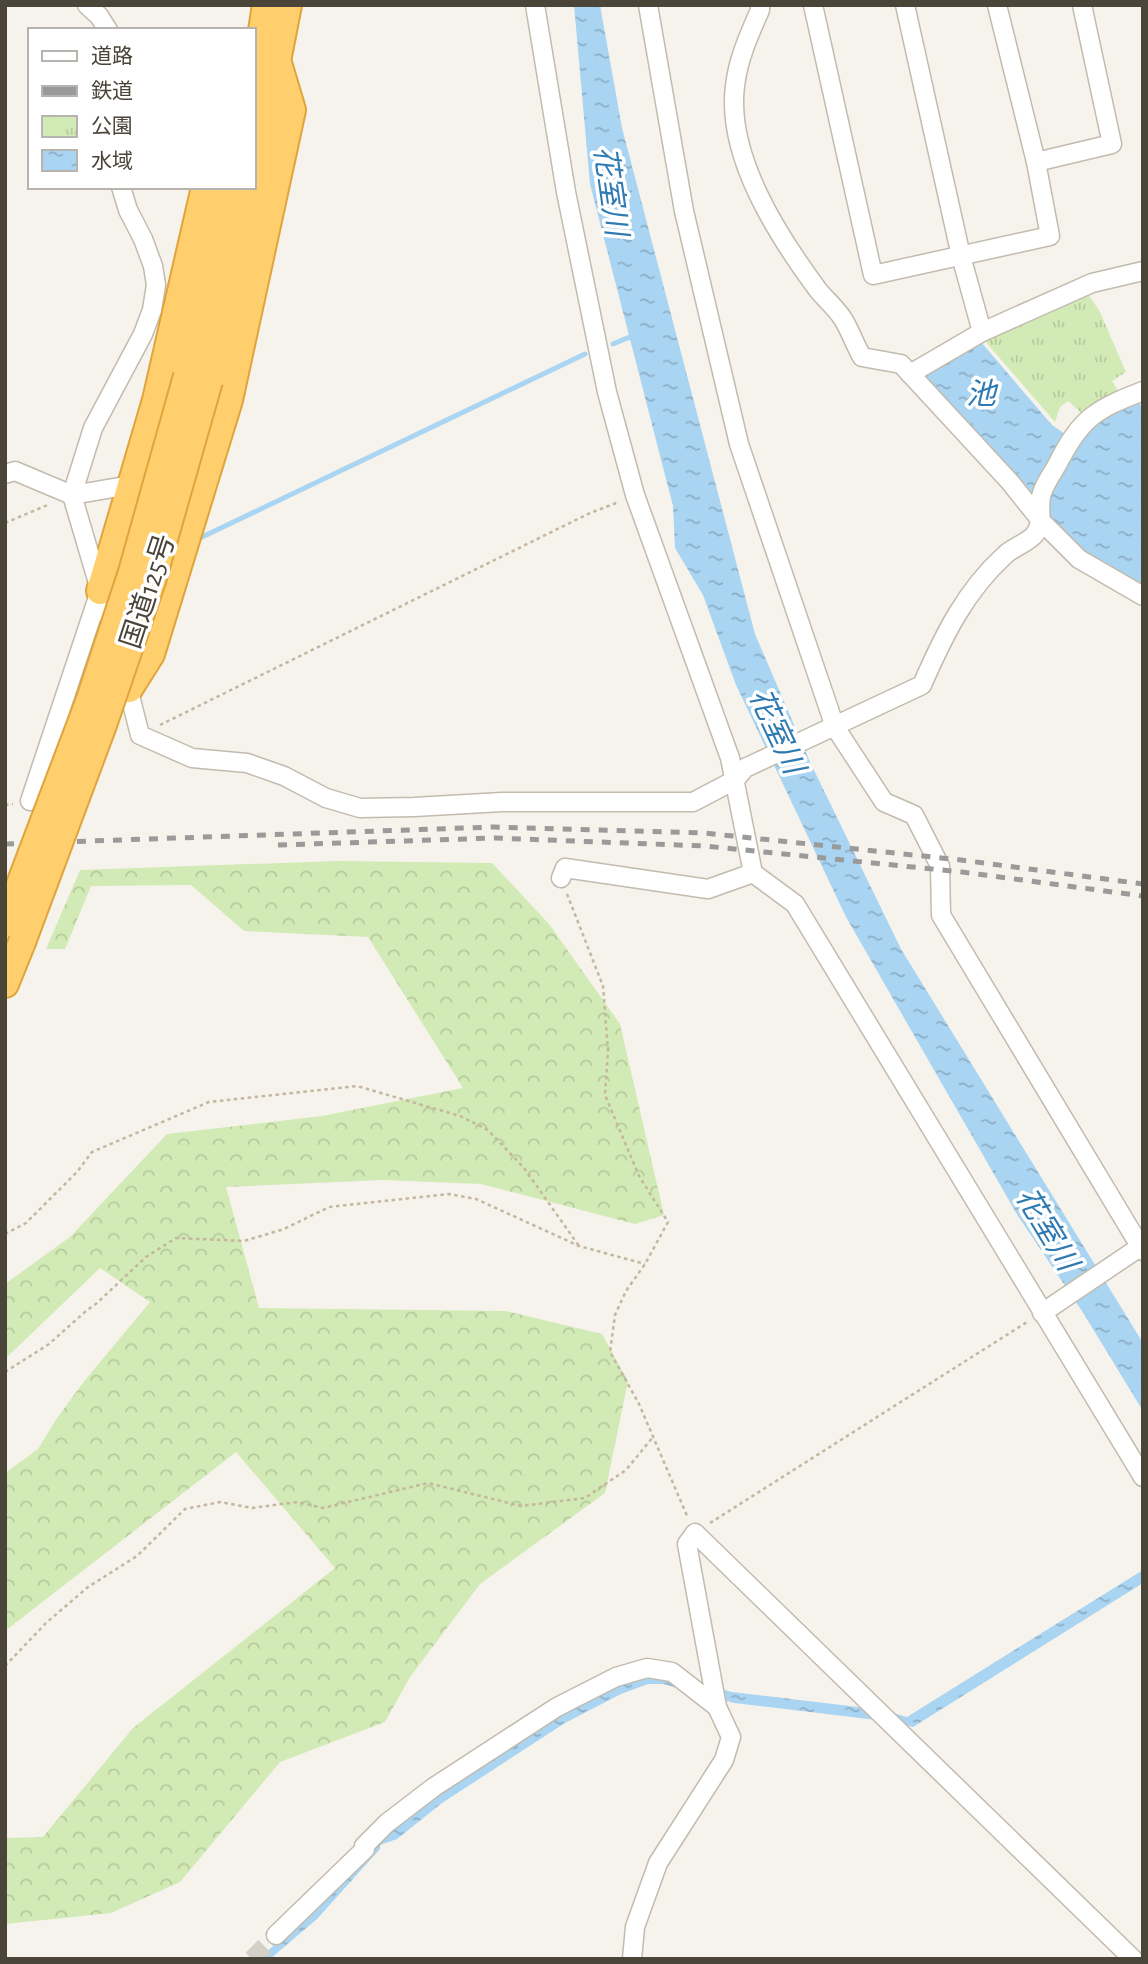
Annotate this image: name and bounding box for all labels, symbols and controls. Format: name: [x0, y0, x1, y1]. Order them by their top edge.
legend: [28, 28, 256, 189]
text: 道路: [91, 45, 133, 67]
text: 鉄道: [91, 80, 133, 102]
text: 公園: [91, 116, 133, 137]
water label: 花室川: [589, 144, 634, 241]
text: 水域: [91, 150, 133, 172]
water label: 池: [966, 378, 999, 410]
street label: 国道125号: [115, 531, 180, 652]
water label: 花室川: [743, 683, 812, 781]
water label: 花室川: [1010, 1182, 1085, 1278]

